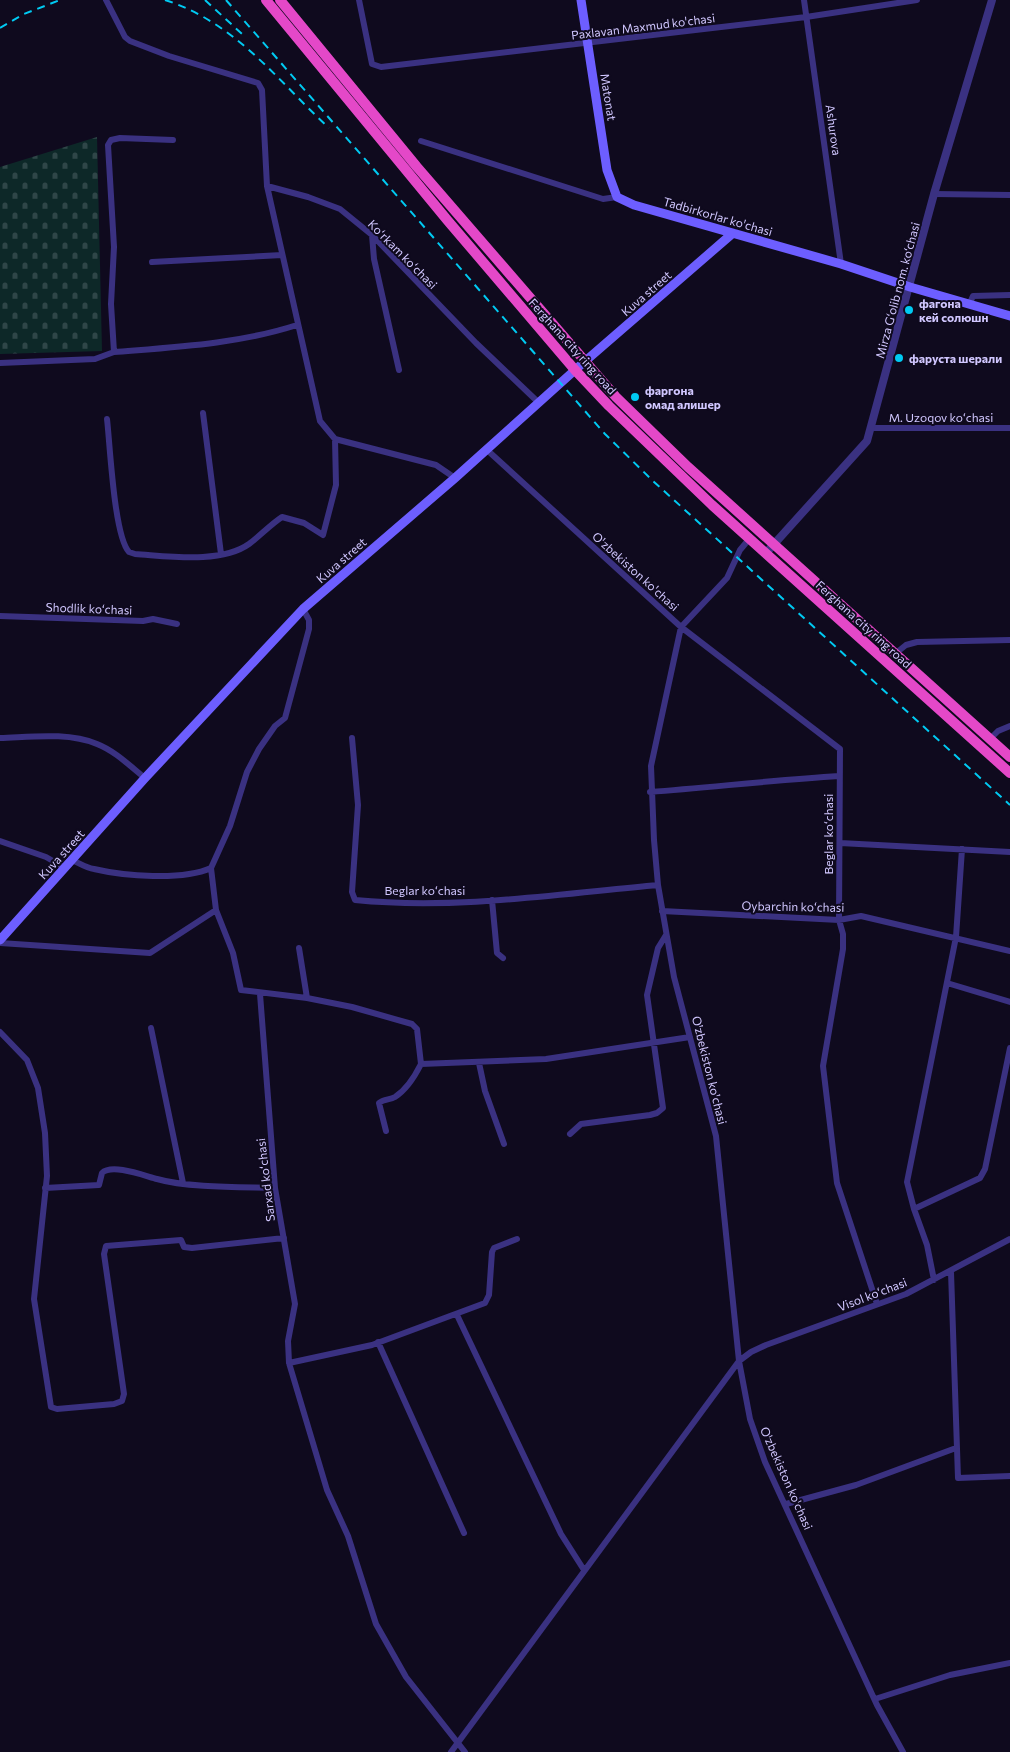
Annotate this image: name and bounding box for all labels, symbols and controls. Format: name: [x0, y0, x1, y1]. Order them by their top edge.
street label: Paxlavan Maxmud ko'chasi: [570, 10, 716, 42]
street label: Matonat: [598, 72, 620, 122]
street label: Ashurova: [824, 104, 844, 156]
street label: Tadbirkorlar ko'chasi: [662, 194, 774, 238]
street label: Koʻrkam koʻchasi: [366, 217, 440, 291]
street label: Mirza G‘olib nom. ko‘chasi: [872, 220, 922, 360]
street label: Kuva street: [618, 267, 674, 319]
street label: Ferghana city ring road: [526, 295, 620, 397]
place label: фагона кей солюшн: [919, 296, 988, 324]
marker: фагона кей солюшн: [903, 304, 915, 316]
place label: фаруста шерали: [909, 351, 1002, 365]
marker: фаруста шерали: [893, 352, 905, 364]
place label: фаргона омад алишер: [645, 383, 721, 411]
marker: фаргона омад алишер: [629, 391, 641, 403]
street label: M. Uzoqov koʻchasi: [889, 410, 993, 424]
street label: O'zbekiston ko'chasi: [590, 529, 682, 613]
street label: Kuva street: [313, 534, 369, 586]
street label: Ferghana city ring road: [813, 577, 915, 671]
street label: Shodlik koʻchasi: [45, 599, 133, 617]
street label: Beglar koʻchasi: [821, 794, 835, 874]
street label: Kuva street: [35, 826, 87, 882]
street label: Beglar koʻchasi: [385, 883, 465, 897]
street label: Oybarchin koʻchasi: [741, 898, 845, 914]
street label: O'zbekiston ko'chasi: [690, 1014, 730, 1126]
street label: Sarxad koʻchasi: [253, 1138, 277, 1222]
street label: Visol koʻchasi: [835, 1274, 909, 1314]
street label: O'zbekiston ko'chasi: [758, 1424, 816, 1532]

